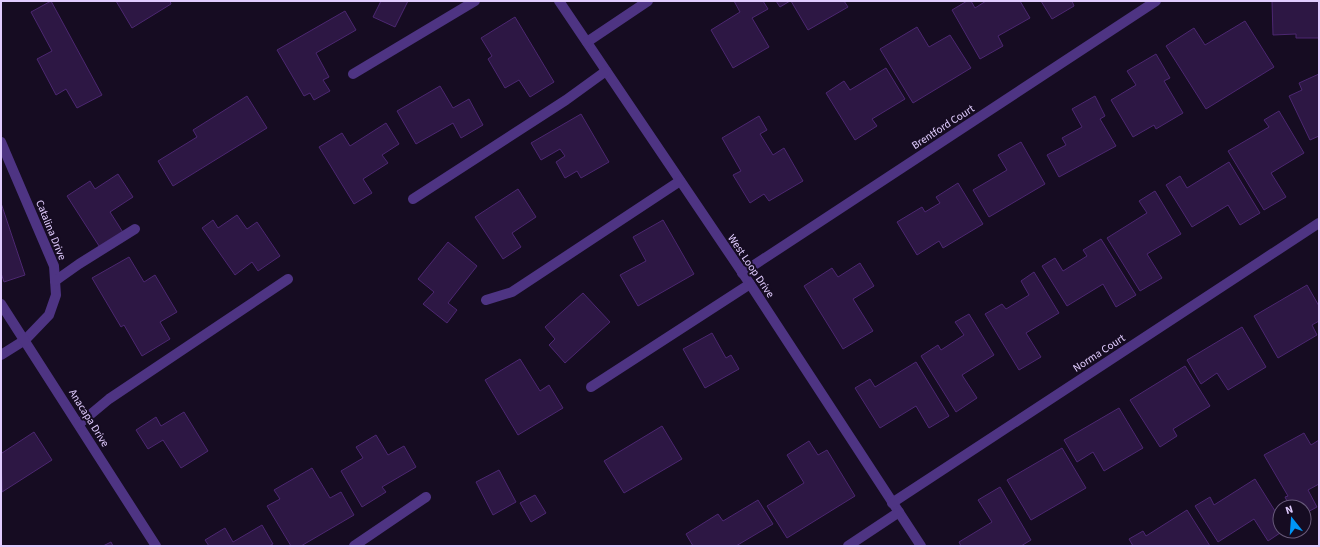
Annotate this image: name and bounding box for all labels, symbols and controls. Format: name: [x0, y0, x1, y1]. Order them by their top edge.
street label: Brentford Court: [909, 101, 978, 153]
street label: Catalina Drive: [32, 198, 70, 263]
street label: West Loop Drive: [724, 231, 778, 301]
street label: Norma Court: [1070, 330, 1128, 376]
street label: Anacapa Drive: [65, 386, 113, 450]
north arrow: [1272, 499, 1312, 539]
text: N: [1284, 502, 1295, 518]

